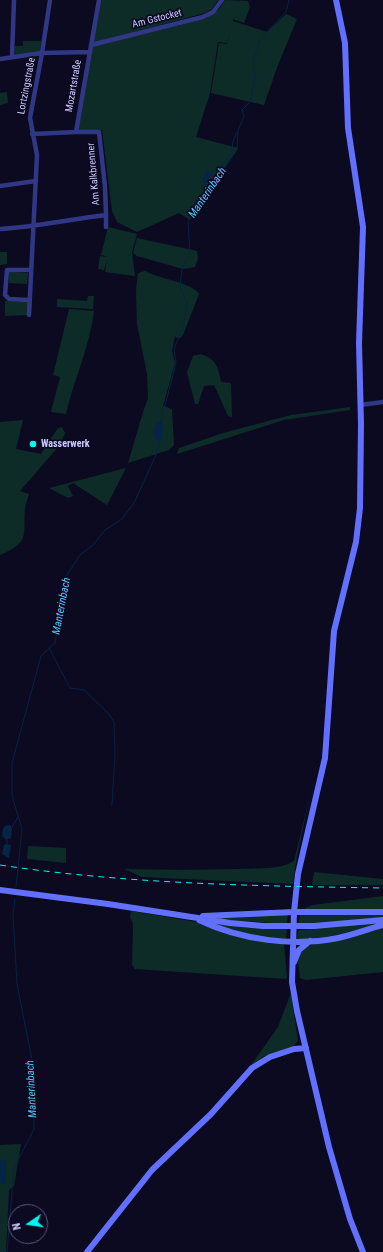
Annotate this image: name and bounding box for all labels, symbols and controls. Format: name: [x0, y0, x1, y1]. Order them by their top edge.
street label: Am Gstocket: [131, 7, 183, 31]
street label: Lortzingstraße: [16, 57, 38, 115]
street label: Mozartstraße: [63, 59, 85, 113]
street label: Am Kalkbrenner: [85, 142, 103, 206]
water label: Manterinbach: [186, 165, 230, 221]
place label: Wasserwerk: [41, 438, 90, 450]
marker: Wasserwerk: [28, 439, 38, 449]
water label: Manterinbach: [50, 576, 74, 636]
water label: Manterinbach: [24, 1060, 40, 1118]
north arrow: [8, 1204, 48, 1244]
text: N: [10, 1222, 24, 1231]

